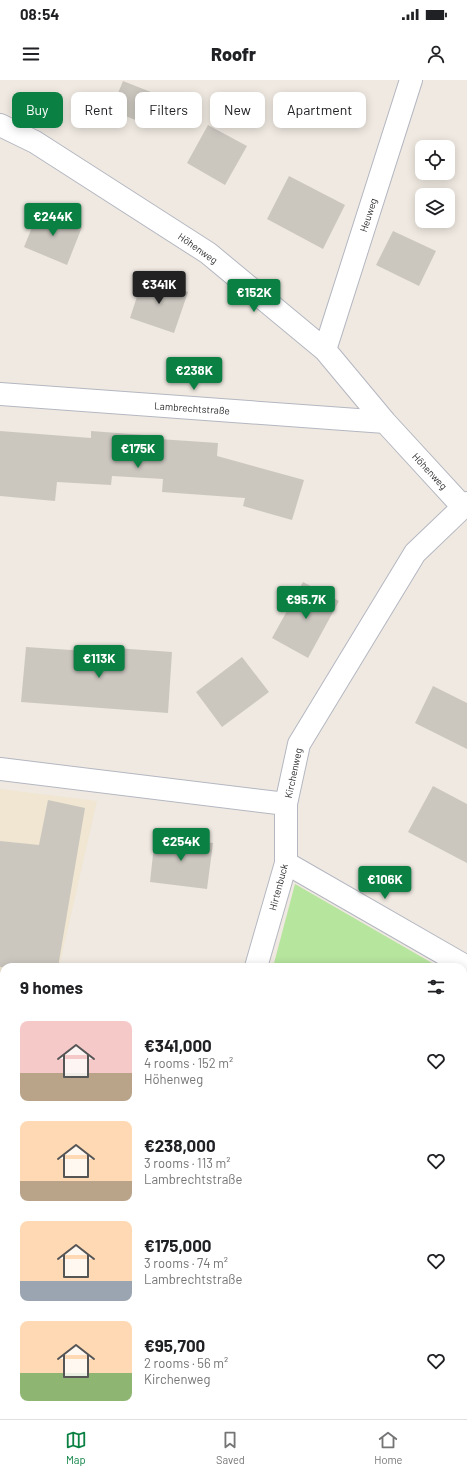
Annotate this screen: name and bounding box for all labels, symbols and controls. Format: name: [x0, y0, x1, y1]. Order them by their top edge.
text: 08:54: [20, 5, 59, 23]
icon: menu: [20, 43, 42, 65]
text: Roofr: [211, 43, 256, 65]
icon: person: [425, 43, 447, 65]
chip: Buy: [12, 92, 63, 128]
chip: Rent: [71, 92, 127, 128]
chip: Filters: [135, 92, 202, 128]
chip: New: [210, 92, 265, 128]
chip: Apartment: [273, 92, 366, 128]
map controls: [415, 140, 455, 228]
button: locate: [415, 140, 455, 180]
button: layers: [415, 188, 455, 228]
street label: Heuweg: [357, 197, 379, 233]
pin: €244K: [25, 203, 81, 237]
text: €244K: [33, 208, 73, 224]
street label: Höhenweg: [176, 230, 220, 266]
pin: €341K: [131, 271, 187, 305]
text: €341K: [142, 276, 176, 292]
pin: €152K: [226, 279, 282, 313]
text: €152K: [236, 284, 272, 300]
pin: €238K: [166, 357, 222, 391]
text: €238K: [175, 362, 213, 378]
street label: Lambrechtstraße: [154, 399, 230, 417]
pin: €175K: [110, 435, 166, 469]
text: €175K: [121, 440, 155, 456]
street label: Höhenweg: [410, 450, 450, 492]
pin: €95.7K: [273, 586, 339, 620]
text: €95.7K: [286, 591, 326, 607]
pin: €113K: [71, 645, 127, 679]
text: €113K: [83, 650, 115, 666]
street label: Kirchenweg: [282, 747, 304, 799]
pin: €254K: [153, 828, 209, 862]
text: €254K: [162, 833, 200, 849]
street label: Hirtenbuck: [266, 862, 290, 912]
pin: €106K: [357, 866, 413, 900]
text: €106K: [367, 871, 403, 887]
icon: filters: [425, 976, 447, 998]
text: 9 homes: [20, 977, 83, 997]
text: €341,000: [144, 1035, 212, 1055]
icon: home: [52, 1037, 100, 1085]
icon: heart: [425, 1050, 447, 1072]
text: 4 rooms · 152 m²: [144, 1055, 233, 1071]
text: Höhenweg: [144, 1071, 203, 1087]
text: €238,000: [144, 1135, 216, 1155]
icon: home: [52, 1137, 100, 1185]
icon: heart: [425, 1150, 447, 1172]
text: 3 rooms · 113 m²: [144, 1155, 231, 1171]
text: Lambrechtstraße: [144, 1171, 242, 1187]
text: €175,000: [144, 1235, 212, 1255]
icon: home: [52, 1237, 100, 1285]
icon: heart: [425, 1250, 447, 1272]
text: 3 rooms · 74 m²: [144, 1255, 228, 1271]
text: Lambrechtstraße: [144, 1271, 242, 1287]
text: €95,700: [144, 1335, 205, 1355]
icon: home: [52, 1337, 100, 1385]
icon: heart: [425, 1350, 447, 1372]
text: 2 rooms · 56 m²: [144, 1355, 228, 1371]
text: Kirchenweg: [144, 1371, 210, 1387]
tab: Map: [65, 1429, 87, 1466]
tab: Saved: [216, 1429, 245, 1466]
tab: Home: [374, 1429, 402, 1466]

